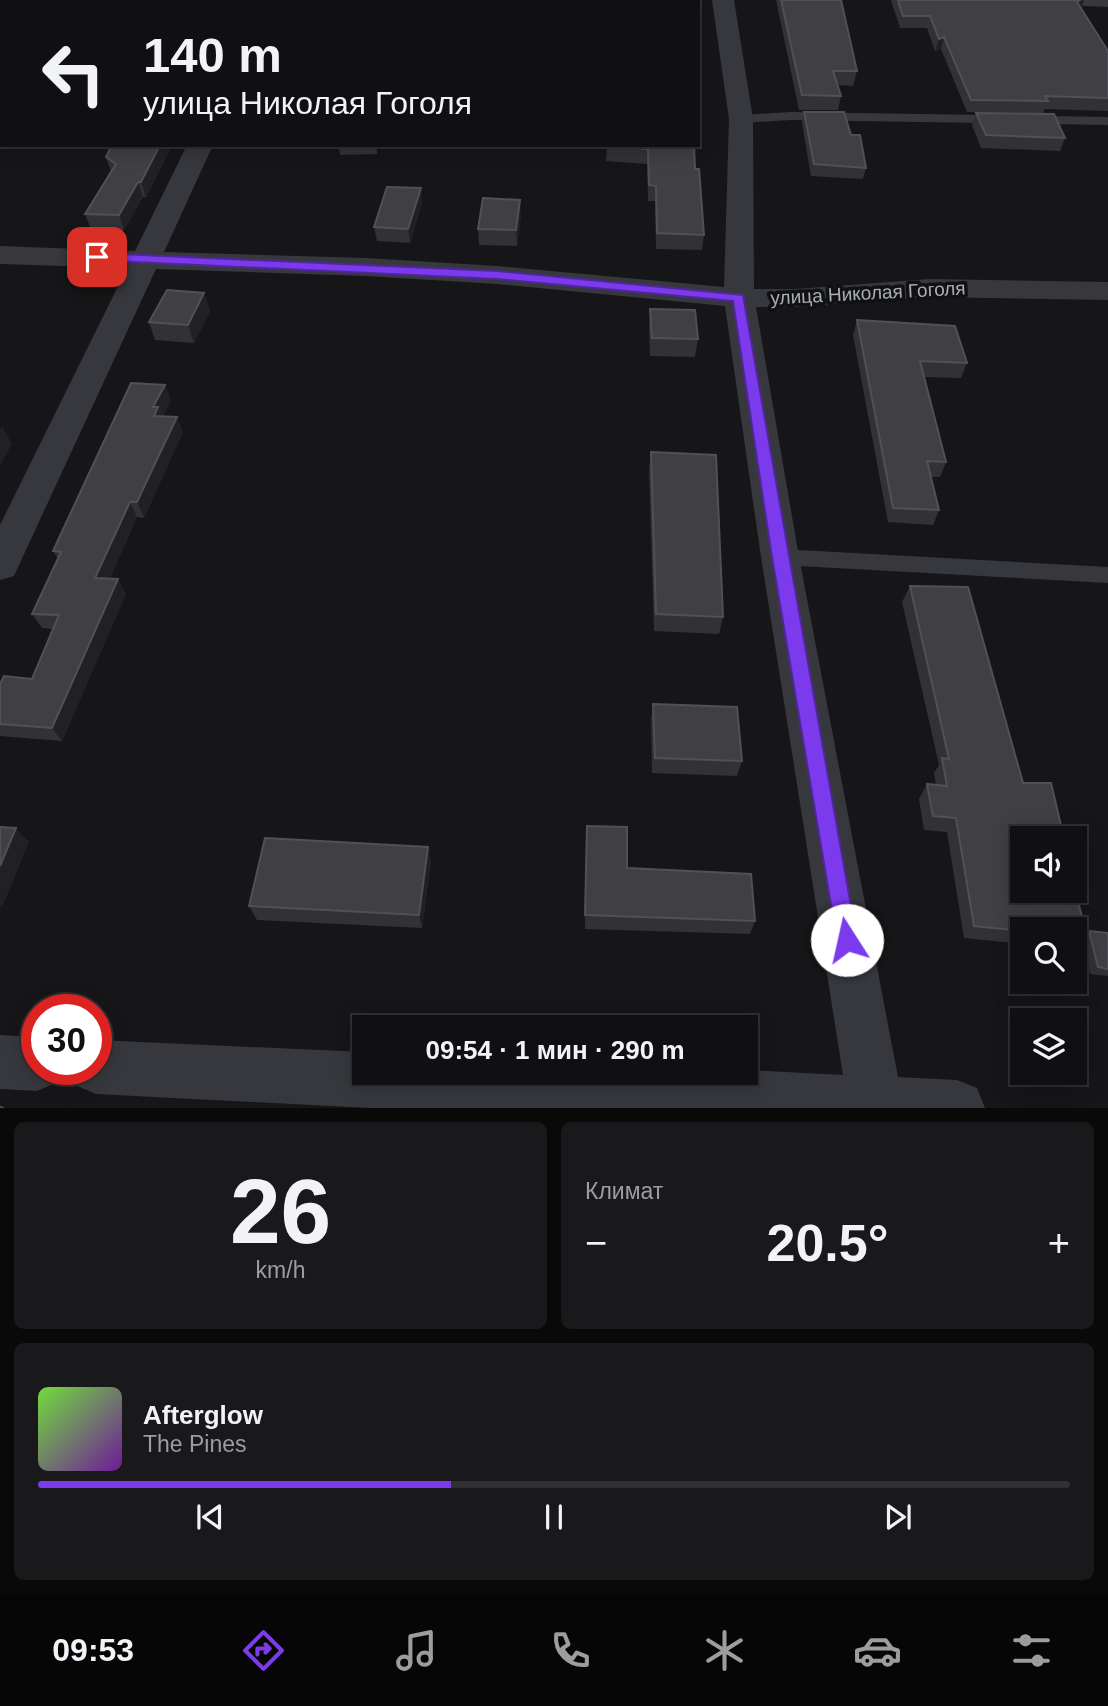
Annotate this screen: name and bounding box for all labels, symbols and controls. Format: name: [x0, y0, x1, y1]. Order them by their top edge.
icon: left: [28, 28, 119, 119]
text: 140 m: [143, 28, 282, 82]
text: улица Николая Гоголя: [143, 85, 472, 121]
pin: [67, 227, 127, 287]
icon: arrive: [78, 238, 116, 276]
street label: улица Николая Гоголя: [770, 277, 966, 309]
map controls: [1010, 826, 1087, 1085]
button: sound: [1010, 826, 1087, 903]
position arrow: [810, 903, 884, 977]
button: search: [1010, 917, 1087, 994]
speed limit sign: 30: [21, 994, 112, 1085]
button: layers: [1010, 1008, 1087, 1085]
text: 09:54 · 1 мин · 290 m: [425, 1035, 685, 1065]
text: 26: [230, 1161, 331, 1262]
text: Климат: [585, 1178, 663, 1204]
text: 20.5°: [766, 1214, 889, 1272]
text: −: [585, 1222, 607, 1264]
text: +: [1048, 1222, 1070, 1264]
text: km/h: [256, 1257, 305, 1283]
text: Afterglow: [143, 1400, 263, 1430]
text: The Pines: [143, 1431, 247, 1457]
icon: previous: [191, 1498, 229, 1536]
icon: pause: [535, 1498, 573, 1536]
icon: next: [879, 1498, 917, 1536]
icon: directions: [239, 1626, 288, 1675]
icon: music: [392, 1626, 441, 1675]
icon: phone: [546, 1626, 595, 1675]
icon: climate: [700, 1626, 749, 1675]
icon: car: [853, 1626, 902, 1675]
icon: filters: [1007, 1626, 1056, 1675]
text: 09:53: [52, 1632, 134, 1668]

